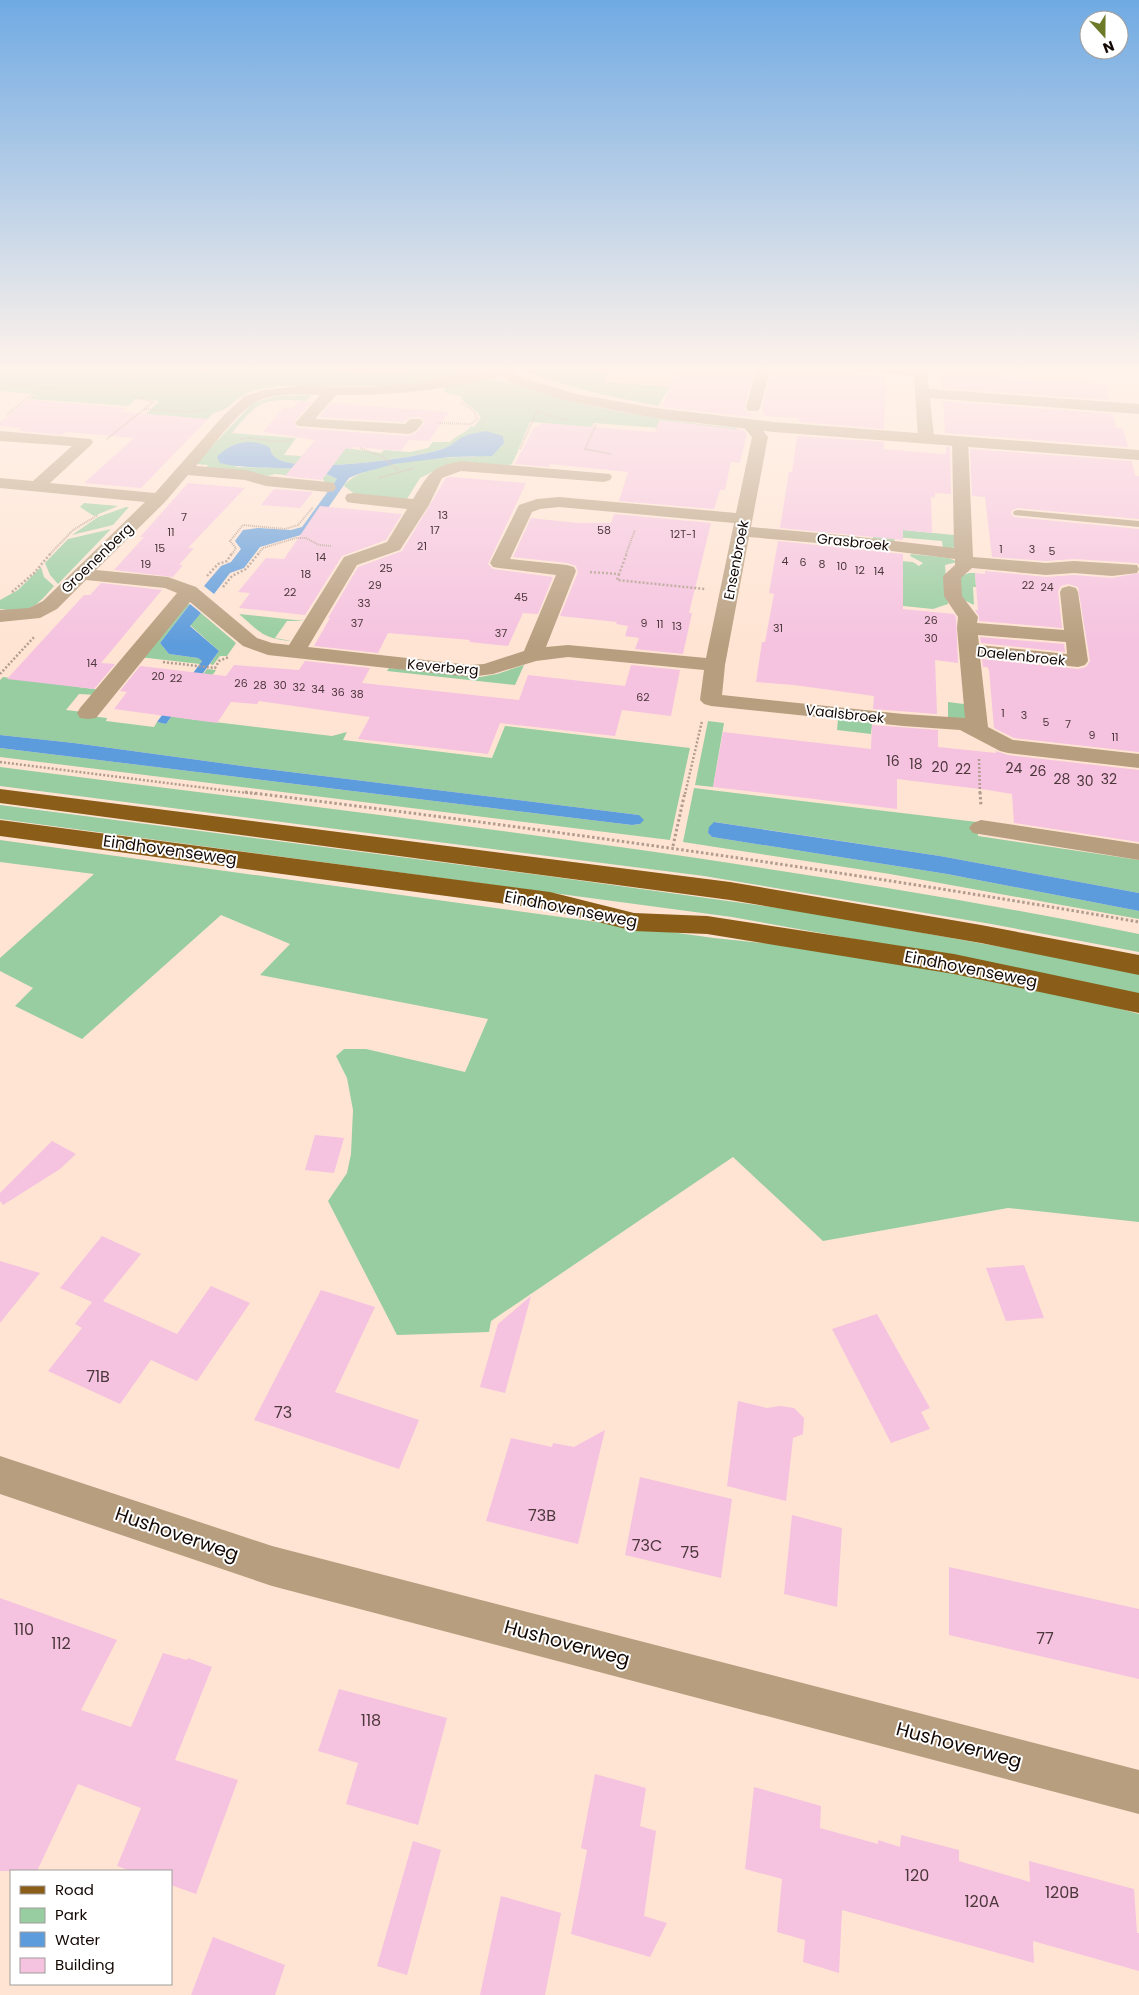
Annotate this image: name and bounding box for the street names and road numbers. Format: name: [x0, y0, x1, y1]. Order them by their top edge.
street label: Groenenberg: [57, 518, 137, 598]
street label: Ensenbroek: [718, 518, 754, 601]
street label: Grasbroek: [816, 528, 891, 556]
street label: Daelenbroek: [976, 641, 1067, 671]
street label: Keverberg: [406, 654, 480, 680]
street label: Vaalsbroek: [805, 700, 886, 728]
street label: Eindhovenseweg: [102, 829, 238, 871]
street label: Eindhovenseweg: [503, 885, 639, 933]
street label: Eindhovenseweg: [903, 945, 1039, 993]
street label: Hushoverweg: [111, 1500, 243, 1568]
street label: Hushoverweg: [501, 1613, 633, 1673]
street label: Hushoverweg: [893, 1715, 1025, 1775]

